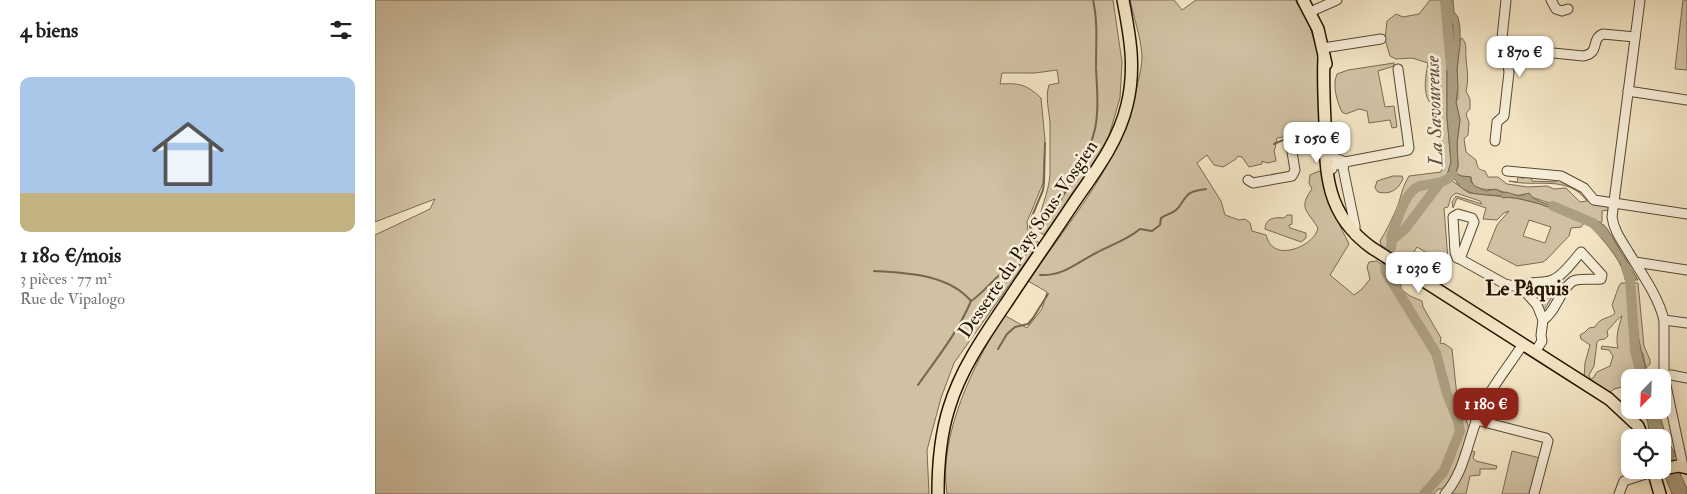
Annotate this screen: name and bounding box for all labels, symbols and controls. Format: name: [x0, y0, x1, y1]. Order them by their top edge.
icon: filters: [327, 16, 355, 44]
text: 4 biens: [20, 17, 78, 44]
pin: 1 870 €: [1474, 36, 1566, 78]
text: 1 870 €: [1498, 42, 1542, 62]
water label: La Savoureuse: [1420, 55, 1448, 168]
icon: home: [143, 109, 233, 199]
pin: 1 050 €: [1271, 121, 1363, 164]
text: 1 050 €: [1294, 128, 1340, 148]
street label: Desserte du Pays Sous-Vosgien: [953, 135, 1103, 343]
text: 1 180 €/mois: [20, 242, 121, 269]
pin: 1 030 €: [1373, 252, 1465, 294]
text: 1 030 €: [1397, 258, 1441, 278]
text: 3 pièces · 77 m²: [20, 269, 112, 289]
district label: Le Pâquis: [1485, 275, 1569, 302]
text: Rue de Vipalogo: [20, 289, 125, 309]
north arrow: [1621, 369, 1671, 419]
map controls: [1621, 369, 1671, 479]
pin: 1 180 €: [1440, 388, 1532, 430]
text: 1 180 €: [1464, 394, 1508, 414]
button: locate: [1621, 429, 1671, 479]

